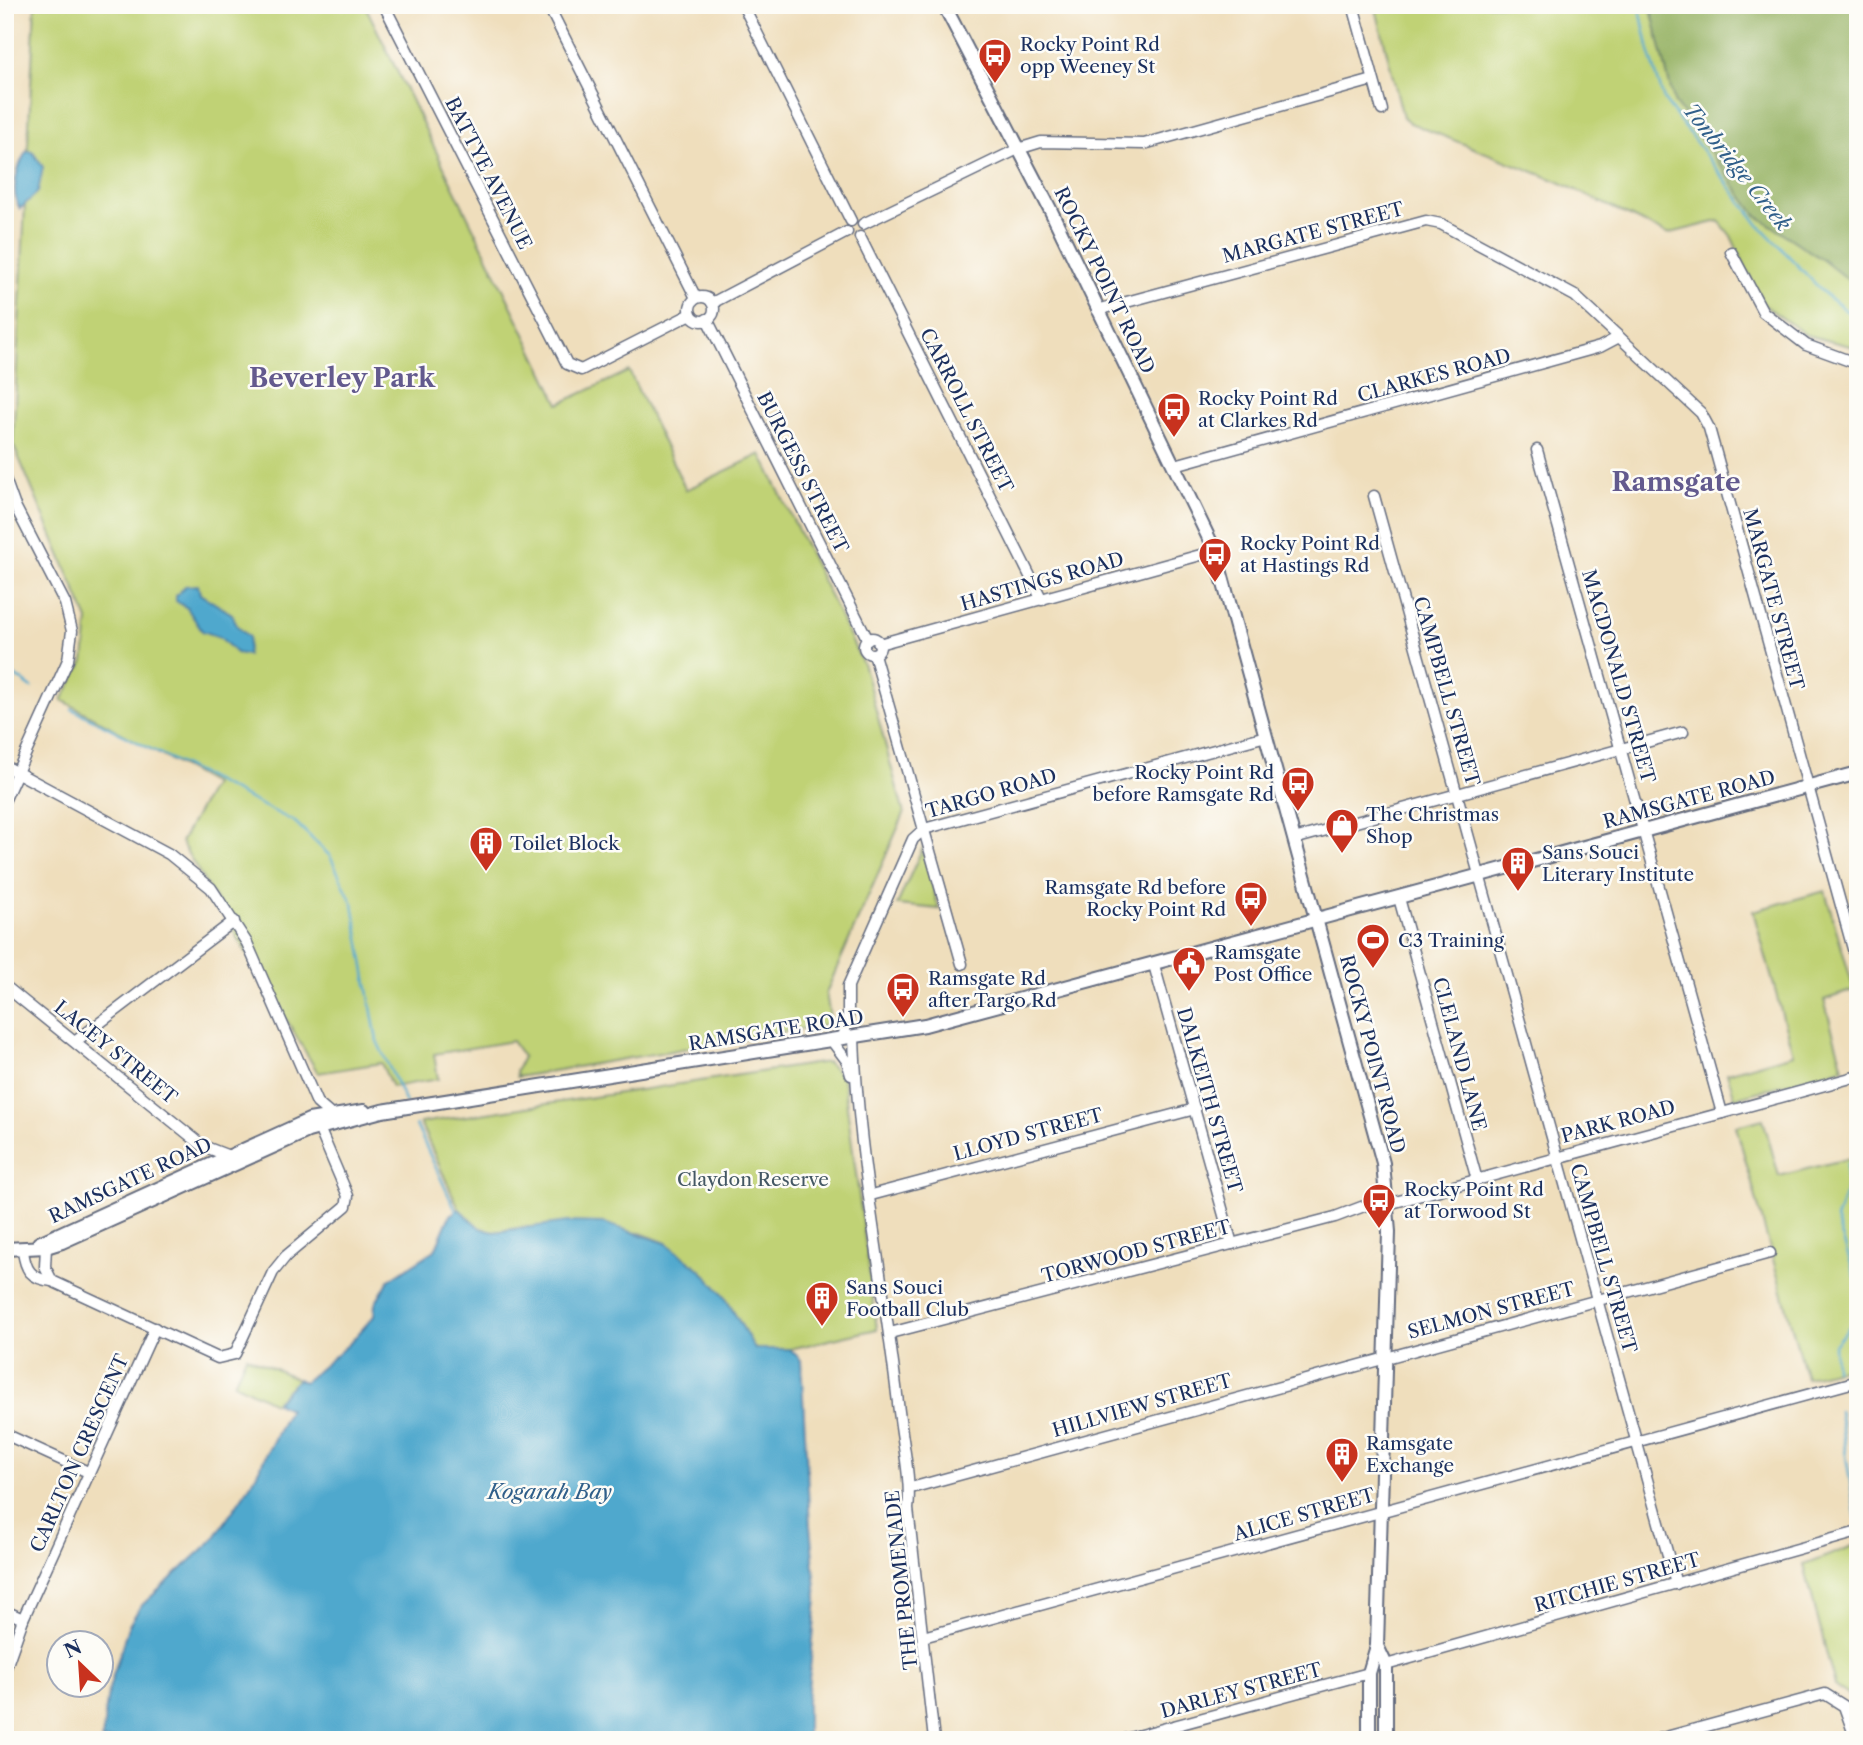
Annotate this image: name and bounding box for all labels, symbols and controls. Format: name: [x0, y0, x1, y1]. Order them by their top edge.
place label: Rocky Point Rd opp Weeney St: [1020, 33, 1160, 78]
bus stop icon: Rocky Point Rd opp Weeney St: [976, 36, 1014, 85]
street label: BATTYE AVENUE: [440, 93, 537, 253]
water label: Tonbridge Creek: [1678, 98, 1797, 236]
street label: ROCKY POINT ROAD: [1049, 183, 1160, 377]
street label: MARGATE STREET: [1220, 197, 1407, 268]
street label: CARROLL STREET: [915, 324, 1018, 497]
street label: CLARKES ROAD: [1355, 344, 1513, 407]
district label: Beverley Park: [249, 362, 436, 394]
place label: Rocky Point Rd at Clarkes Rd: [1198, 387, 1338, 432]
street label: BURGESS STREET: [752, 388, 853, 557]
bus stop icon: Rocky Point Rd at Clarkes Rd: [1155, 390, 1193, 439]
district label: Ramsgate: [1611, 466, 1741, 498]
street label: MARGATE STREET: [1738, 506, 1809, 693]
place label: Rocky Point Rd at Hastings Rd: [1240, 532, 1380, 577]
bus stop icon: Rocky Point Rd at Hastings Rd: [1196, 535, 1234, 584]
street label: HASTINGS ROAD: [958, 547, 1126, 616]
street label: MACDONALD STREET: [1577, 567, 1660, 786]
street label: CAMPBELL STREET: [1408, 594, 1485, 789]
place label: Rocky Point Rd before Ramsgate Rd: [1093, 761, 1274, 806]
street label: TARGO ROAD: [923, 764, 1059, 823]
bus stop icon: Rocky Point Rd before Ramsgate Rd: [1279, 764, 1317, 813]
street label: RAMSGATE ROAD: [1601, 765, 1778, 833]
place label: The Christmas Shop: [1366, 803, 1499, 848]
shop icon: The Christmas Shop: [1323, 806, 1361, 855]
building icon: Toilet Block: [467, 824, 505, 873]
place label: Toilet Block: [510, 832, 620, 855]
place label: Sans Souci Literary Institute: [1542, 841, 1694, 886]
building icon: Sans Souci Literary Institute: [1499, 844, 1537, 893]
place label: Ramsgate Rd before Rocky Point Rd: [1045, 876, 1226, 921]
bus stop icon: Ramsgate Rd before Rocky Point Rd: [1232, 879, 1270, 928]
sports icon: C3 Training: [1354, 921, 1392, 970]
place label: C3 Training: [1398, 929, 1505, 952]
place label: Ramsgate Post Office: [1214, 941, 1312, 986]
public building icon: Ramsgate Post Office: [1170, 944, 1208, 993]
street label: ROCKY POINT ROAD: [1335, 952, 1410, 1156]
place label: Ramsgate Rd after Targo Rd: [928, 967, 1057, 1012]
bus stop icon: Ramsgate Rd after Targo Rd: [884, 970, 922, 1019]
street label: CLELAND LANE: [1428, 975, 1491, 1134]
street label: LACEY STREET: [50, 996, 182, 1109]
street label: RAMSGATE ROAD: [687, 1005, 865, 1056]
street label: DALKEITH STREET: [1172, 1005, 1247, 1196]
street label: PARK ROAD: [1559, 1095, 1678, 1148]
street label: LLOYD STREET: [951, 1103, 1106, 1165]
street label: RAMSGATE ROAD: [45, 1133, 215, 1228]
street label: CAMPBELL STREET: [1565, 1161, 1642, 1356]
park label: Claydon Reserve: [677, 1168, 829, 1191]
place label: Rocky Point Rd at Torwood St: [1404, 1178, 1544, 1223]
bus stop icon: Rocky Point Rd at Torwood St: [1360, 1181, 1398, 1230]
street label: TORWOOD STREET: [1039, 1215, 1234, 1288]
place label: Sans Souci Football Club: [846, 1276, 969, 1321]
street label: SELMON STREET: [1405, 1277, 1578, 1344]
building icon: Sans Souci Football Club: [803, 1279, 841, 1328]
street label: CARLTON CRESCENT: [25, 1350, 134, 1556]
street label: HILLVIEW STREET: [1050, 1369, 1235, 1442]
place label: Ramsgate Exchange: [1366, 1432, 1454, 1477]
building icon: Ramsgate Exchange: [1323, 1435, 1361, 1484]
water label: Kogarah Bay: [486, 1479, 613, 1504]
street label: ALICE STREET: [1230, 1483, 1378, 1546]
street label: THE PROMENADE: [881, 1489, 922, 1671]
street label: RITCHIE STREET: [1532, 1548, 1703, 1617]
north arrow: [46, 1630, 116, 1700]
text: N: [61, 1635, 85, 1663]
street label: DARLEY STREET: [1158, 1658, 1325, 1723]

